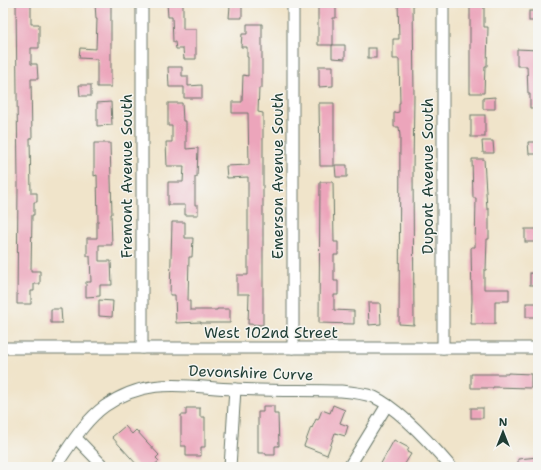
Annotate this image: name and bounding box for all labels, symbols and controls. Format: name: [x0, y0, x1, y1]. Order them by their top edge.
street label: Emerson Avenue South: [268, 93, 288, 259]
street label: Fremont Avenue South: [117, 94, 137, 258]
street label: Dupont Avenue South: [418, 98, 438, 254]
street label: West 102nd Street: [204, 323, 338, 343]
street label: Devonshire Curve: [188, 361, 314, 385]
north arrow: [483, 412, 523, 452]
text: N: [499, 415, 508, 430]

